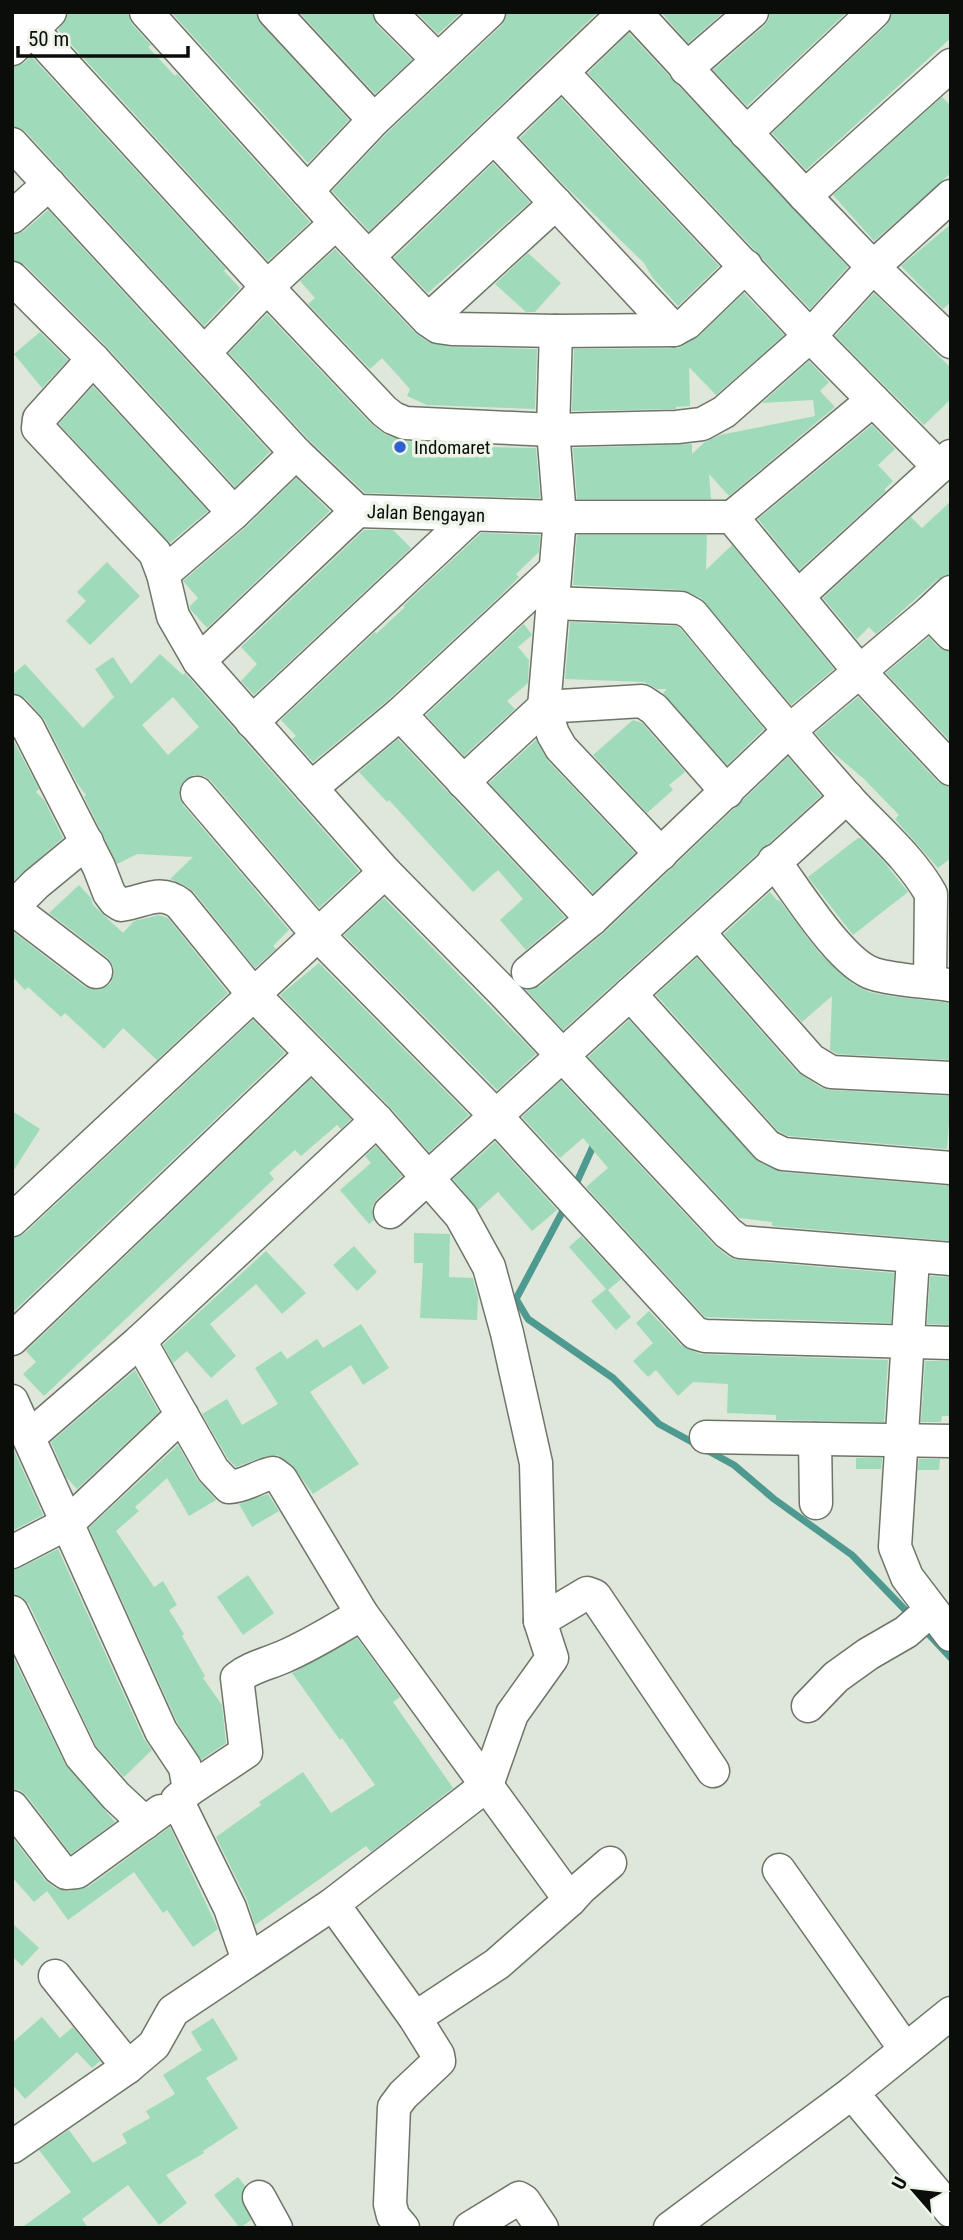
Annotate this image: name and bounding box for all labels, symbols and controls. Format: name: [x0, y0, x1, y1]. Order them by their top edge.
scale bar: [18, 14, 187, 58]
text: 50 m: [28, 27, 69, 51]
place label: Indomaret: [414, 436, 490, 459]
marker: Indomaret: [392, 439, 408, 455]
street label: Jalan Bengayan: [367, 500, 485, 527]
north arrow: [879, 2156, 949, 2226]
text: U: [887, 2173, 912, 2193]

